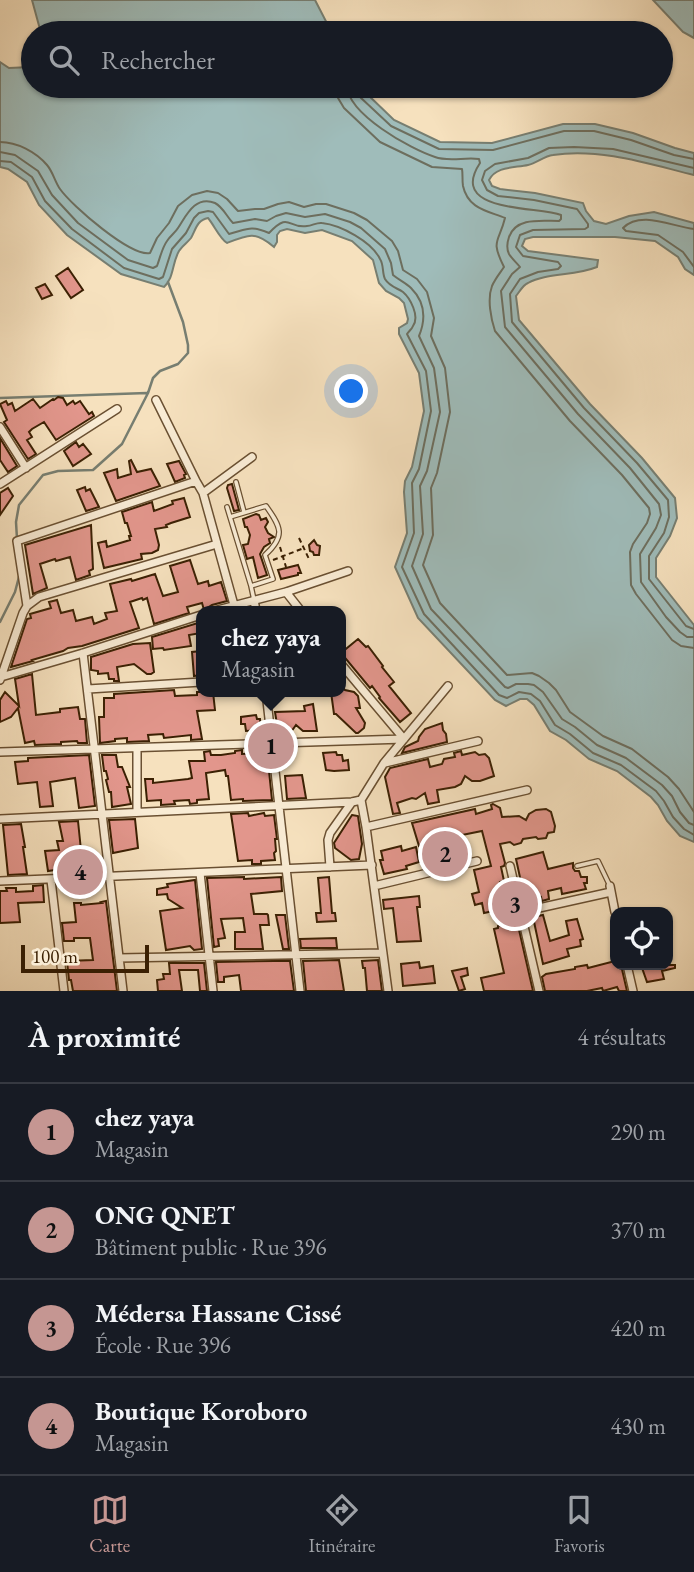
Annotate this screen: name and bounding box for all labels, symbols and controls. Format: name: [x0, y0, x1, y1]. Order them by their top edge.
search box: [21, 21, 673, 98]
icon: search: [45, 41, 83, 79]
text: Rechercher: [101, 43, 215, 77]
your location: [334, 374, 368, 408]
popup: [196, 606, 346, 697]
text: chez yaya: [221, 620, 321, 654]
text: Magasin: [221, 654, 295, 684]
pin: 1: [248, 720, 294, 772]
pin: 2: [422, 828, 468, 880]
pin: 4: [57, 846, 103, 898]
pin: 3: [492, 878, 538, 930]
map controls: [610, 907, 673, 970]
button: locate: [610, 907, 673, 970]
scale bar: [21, 942, 149, 974]
text: 100 m: [32, 944, 78, 969]
text: À proximité: [28, 1017, 180, 1056]
text: 4 résultats: [578, 1022, 666, 1052]
text: chez yaya: [95, 1100, 194, 1134]
text: 1: [45, 1117, 57, 1147]
text: 290 m: [610, 1117, 666, 1147]
text: Magasin: [95, 1134, 169, 1164]
text: ONG QNET: [95, 1198, 234, 1232]
text: 2: [45, 1215, 57, 1245]
text: 370 m: [610, 1215, 666, 1245]
text: Bâtiment public · Rue 396: [95, 1232, 326, 1262]
text: Médersa Hassane Cissé: [95, 1296, 341, 1330]
text: 3: [45, 1313, 57, 1343]
text: 420 m: [610, 1313, 666, 1343]
text: École · Rue 396: [95, 1330, 231, 1360]
text: Boutique Koroboro: [95, 1394, 307, 1428]
text: 4: [45, 1411, 57, 1441]
text: 430 m: [610, 1411, 666, 1441]
text: Magasin: [95, 1428, 169, 1458]
tab: Carte: [89, 1491, 130, 1558]
tab: Itinéraire: [309, 1491, 375, 1558]
tab: Favoris: [554, 1491, 605, 1558]

